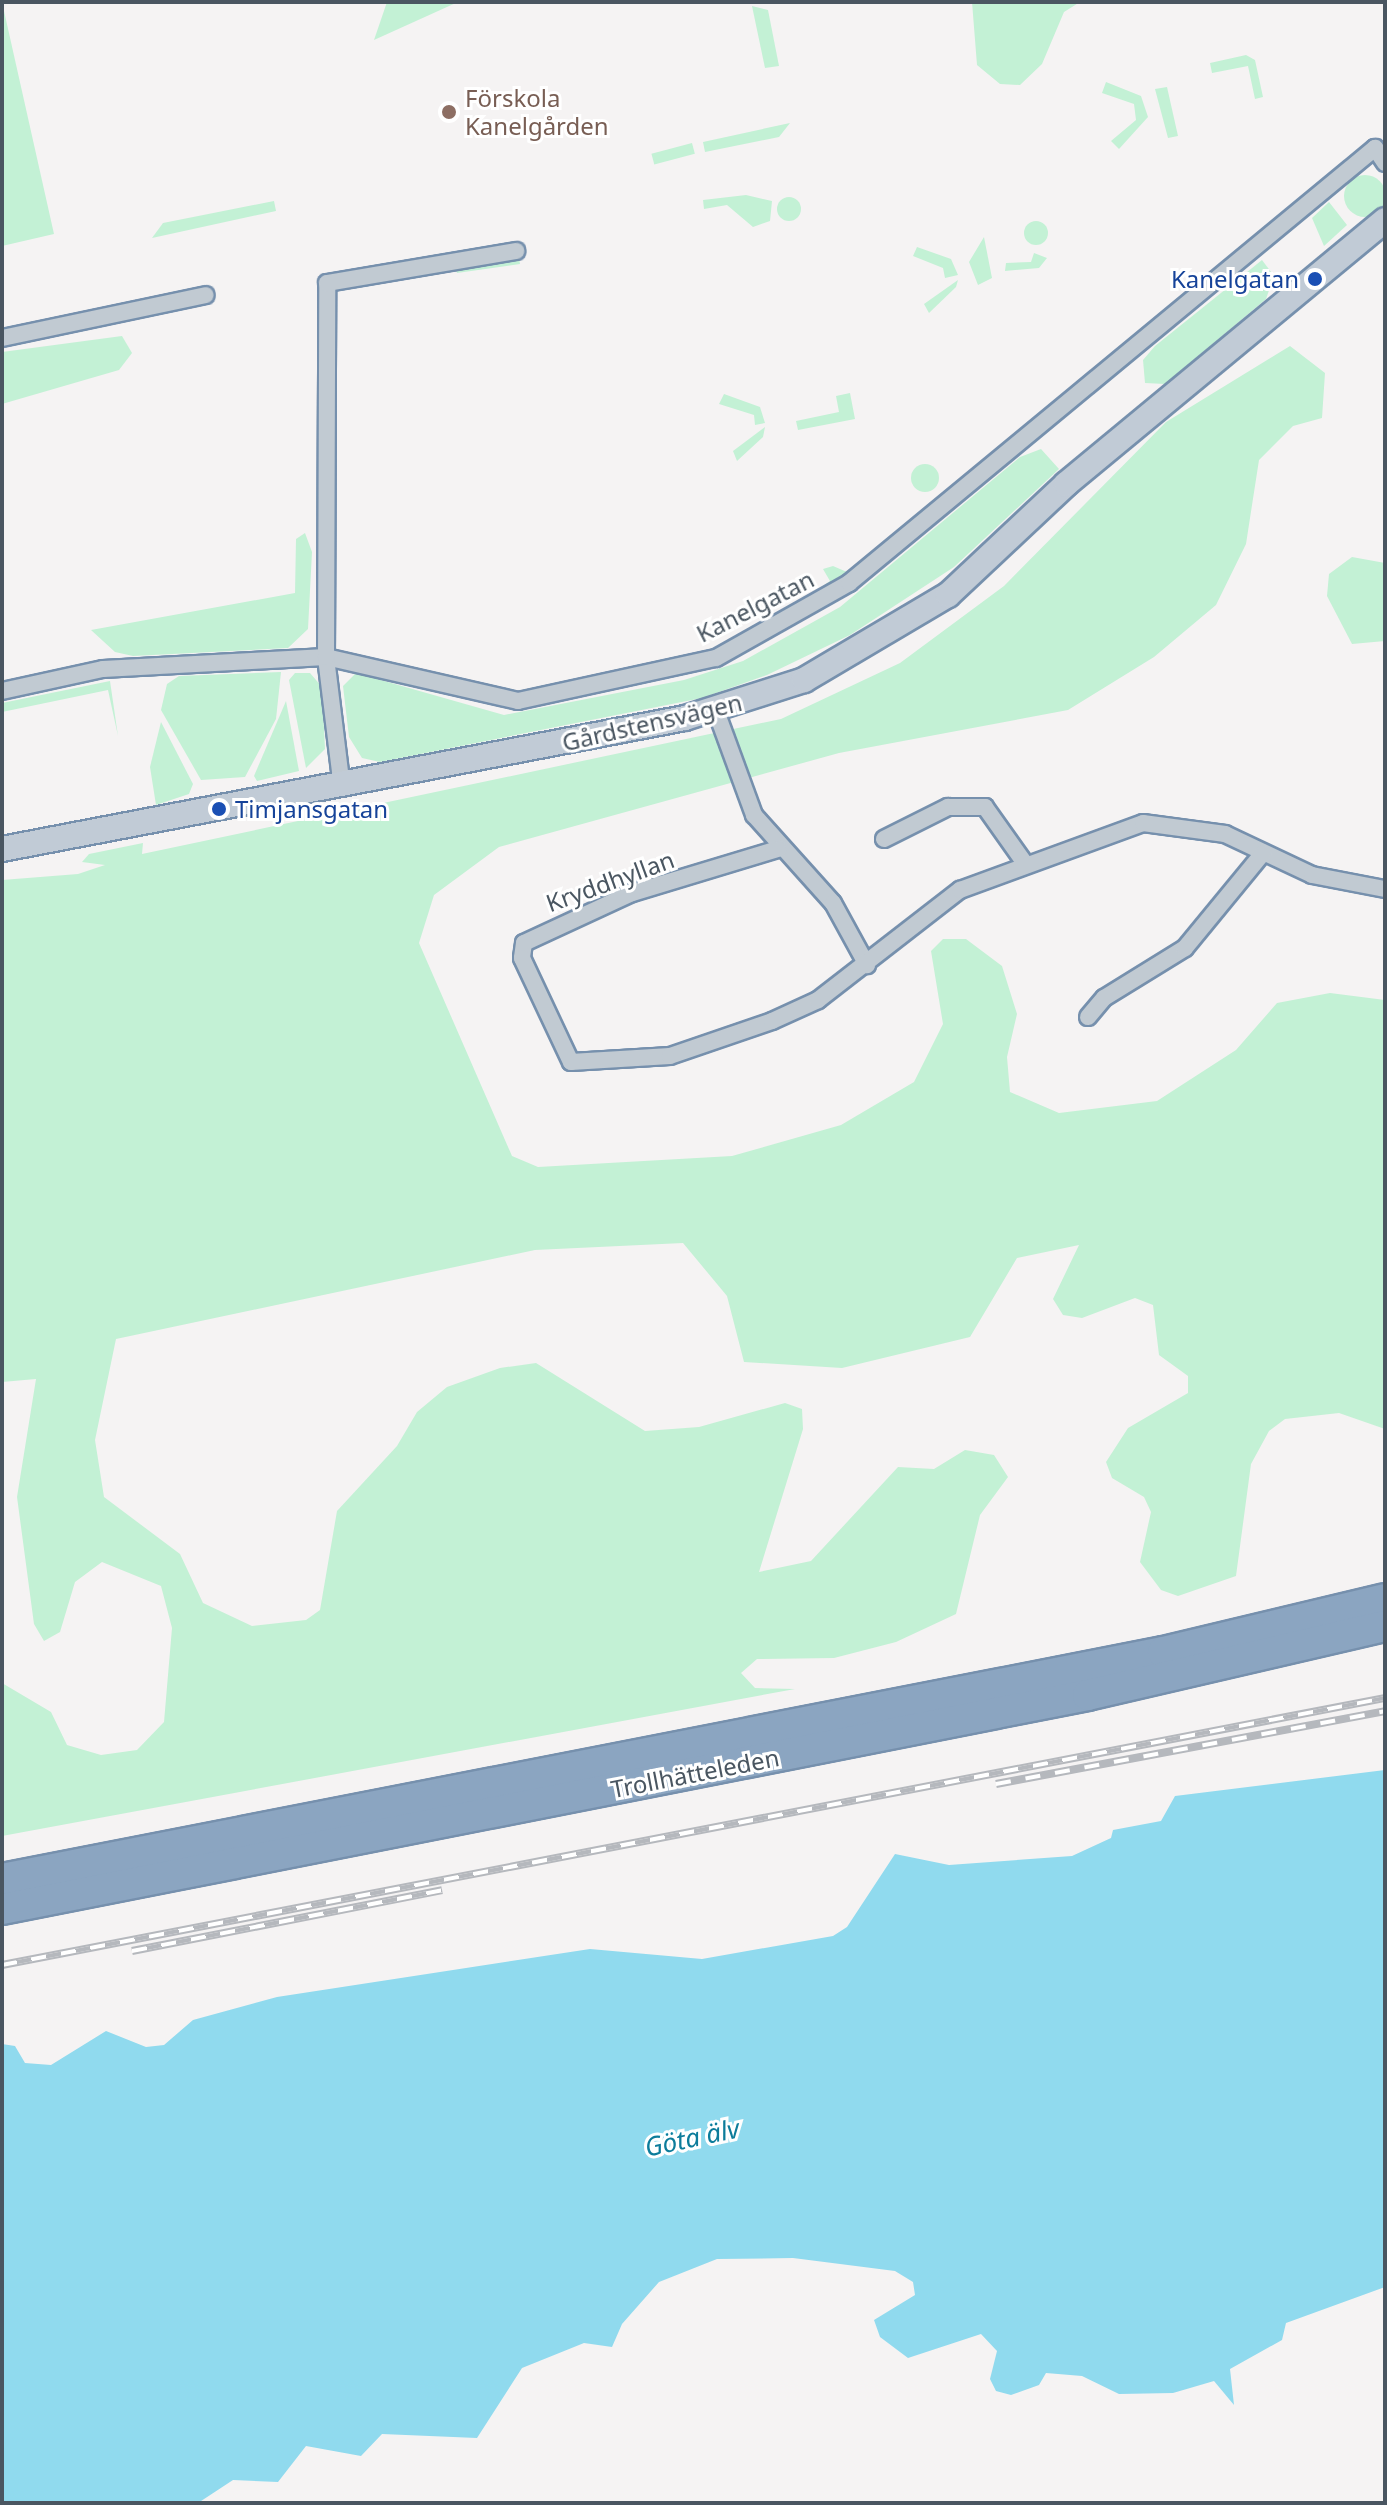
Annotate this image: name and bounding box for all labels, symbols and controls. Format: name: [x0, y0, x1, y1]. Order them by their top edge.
place label: Förskola Kanelgården: [465, 84, 609, 140]
marker: Förskola Kanelgården: [440, 103, 458, 121]
place label: Kanelgatan: [1171, 265, 1299, 293]
marker: Kanelgatan: [1306, 270, 1324, 288]
street label: Kanelgatan: [691, 564, 819, 648]
street label: Gårdstensvägen: [559, 687, 745, 757]
place label: Timjansgatan: [235, 795, 388, 823]
marker: Timjansgatan: [210, 800, 228, 818]
street label: Kryddhyllan: [542, 845, 678, 917]
street label: Trollhätteleden: [609, 1743, 781, 1803]
water label: Göta älv: [642, 2113, 742, 2163]

